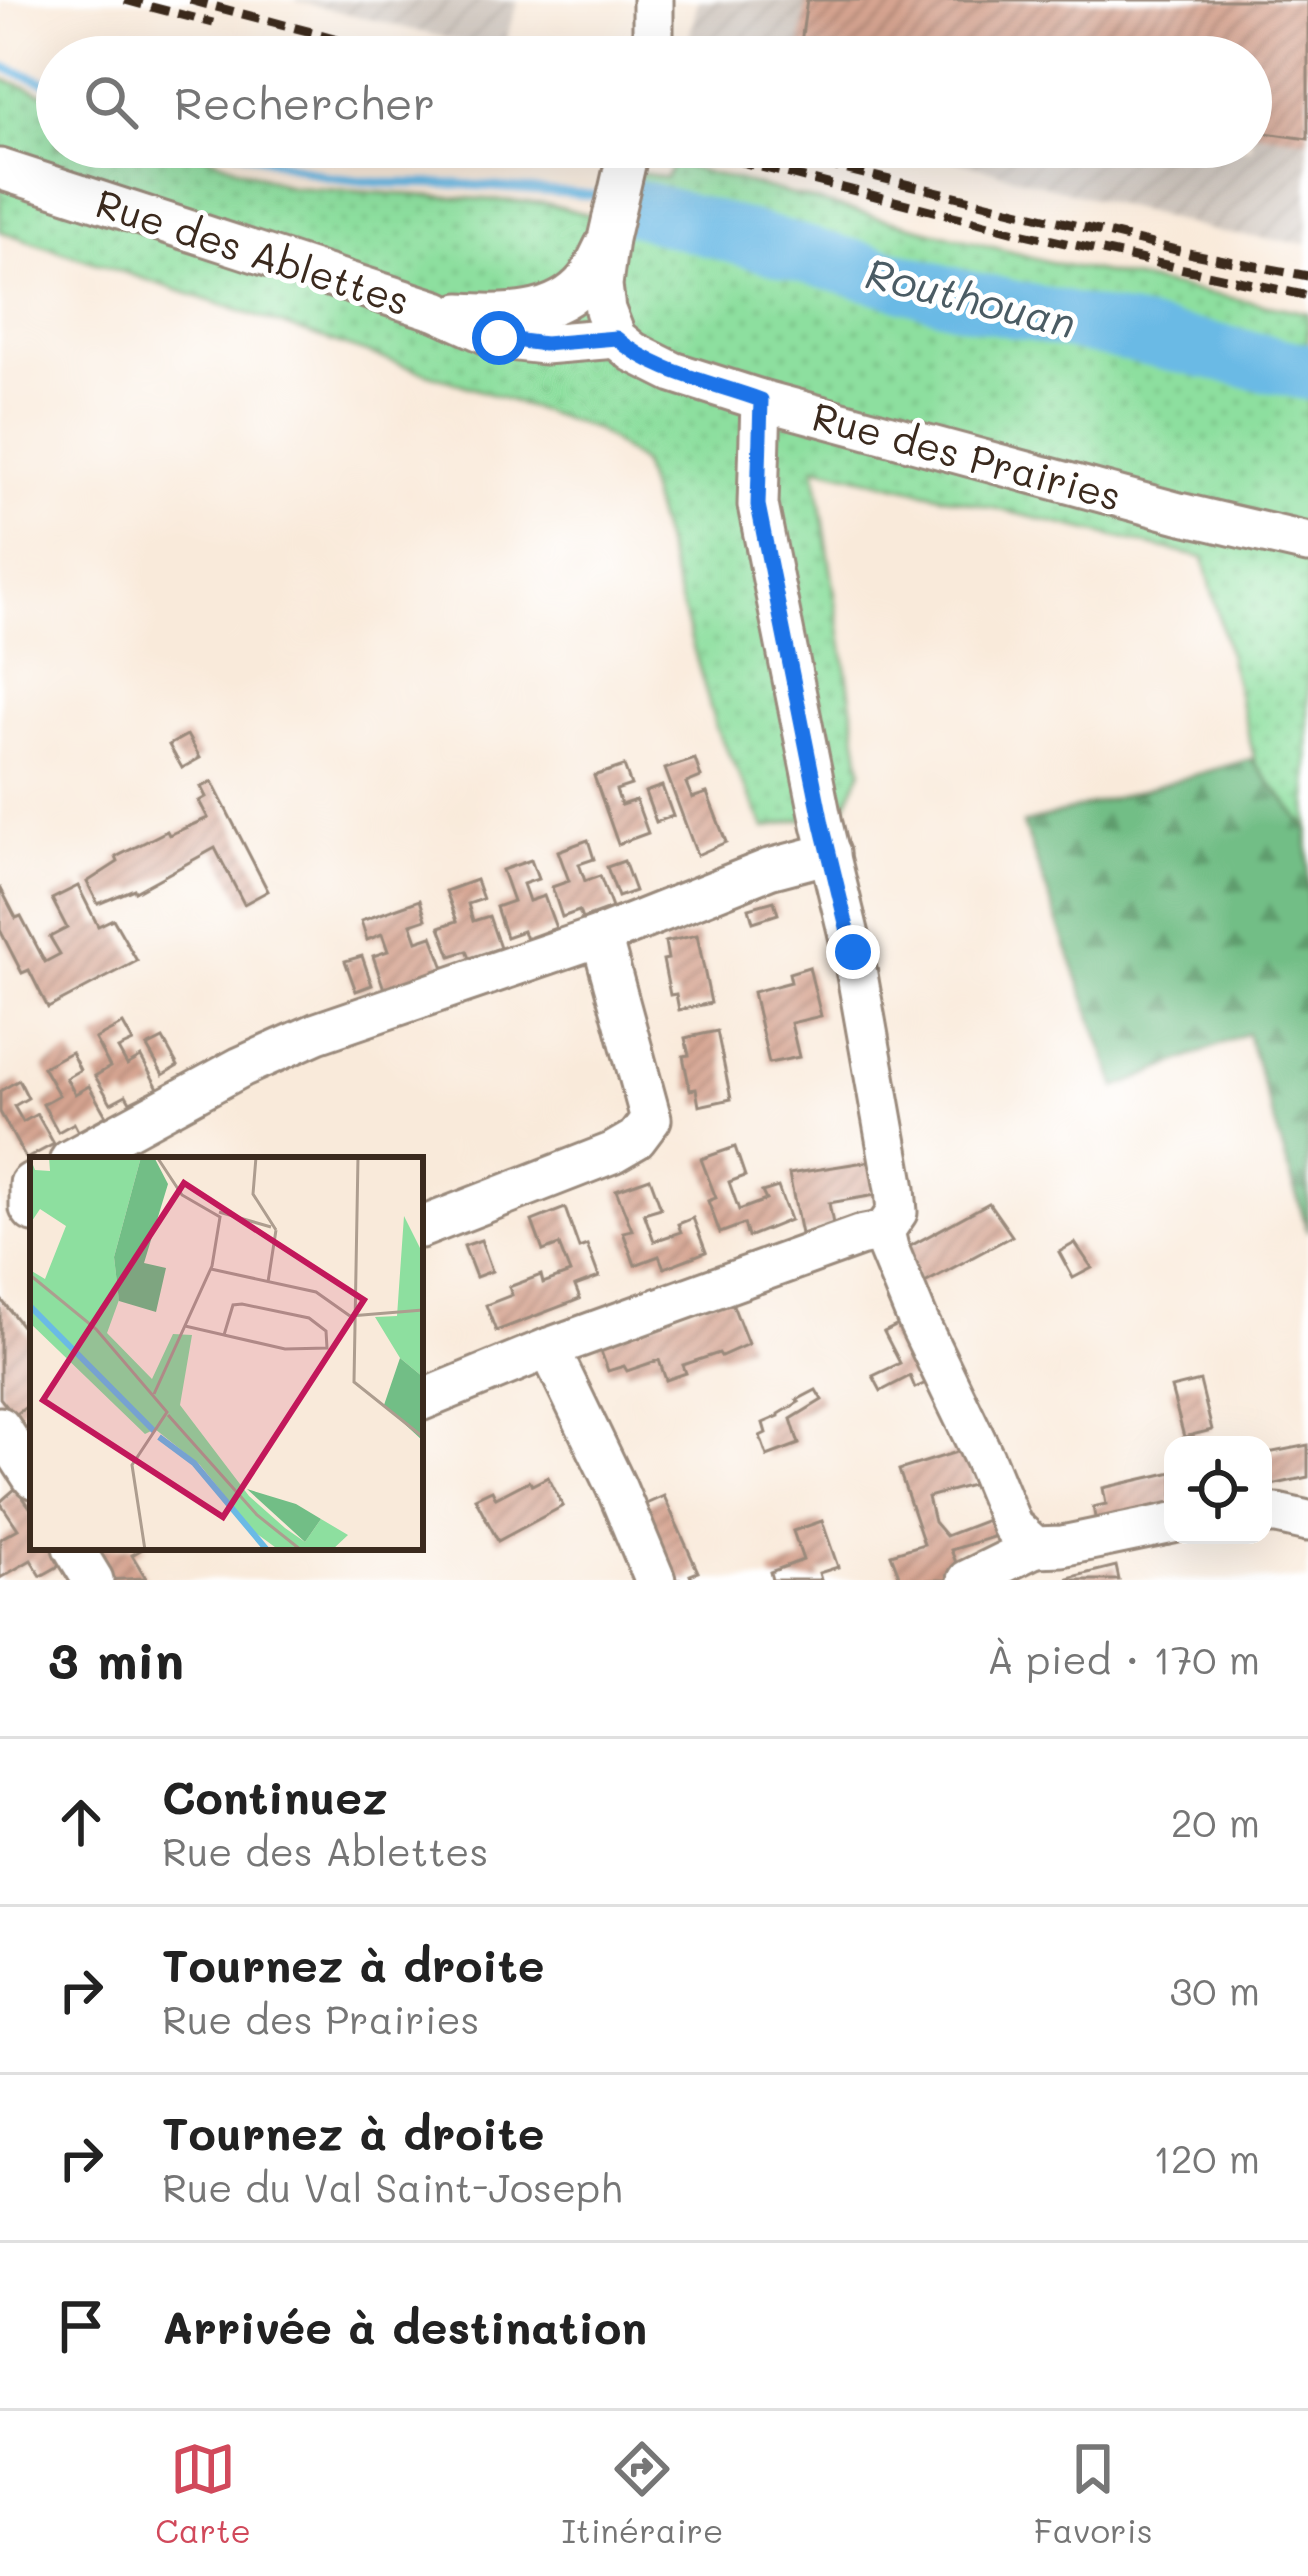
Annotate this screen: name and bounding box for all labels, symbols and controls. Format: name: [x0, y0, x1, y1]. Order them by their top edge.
search box: [36, 36, 1272, 168]
icon: search: [78, 69, 144, 135]
text: Rechercher: [174, 73, 435, 131]
street label: Rue des Ablettes: [90, 176, 416, 326]
water label: Routhouan: [860, 244, 1082, 350]
route start: [472, 311, 526, 365]
street label: Rue des Prairies: [807, 389, 1127, 521]
route end: [826, 925, 880, 979]
inset map: [30, 1157, 423, 1550]
map controls: [1164, 1436, 1272, 1544]
button: locate: [1164, 1436, 1272, 1544]
text: 3 min: [48, 1625, 184, 1692]
text: À pied · 170 m: [987, 1633, 1260, 1684]
text: Continuez: [162, 1767, 388, 1825]
icon: ahead: [48, 1789, 114, 1855]
text: 20 m: [1171, 1796, 1260, 1847]
text: Rue des Ablettes: [162, 1825, 488, 1876]
text: Tournez à droite: [162, 1935, 545, 1993]
icon: right: [48, 1957, 114, 2023]
text: 30 m: [1170, 1964, 1260, 2015]
text: Rue des Prairies: [162, 1993, 480, 2044]
text: Tournez à droite: [162, 2103, 545, 2161]
icon: right: [48, 2125, 114, 2191]
text: 120 m: [1153, 2132, 1260, 2183]
text: Rue du Val Saint-Joseph: [162, 2161, 622, 2212]
icon: arrive: [48, 2293, 114, 2359]
text: Arrivée à destination: [162, 2297, 647, 2355]
tab: Carte: [155, 2436, 251, 2551]
tab: Itinéraire: [561, 2436, 723, 2551]
tab: Favoris: [1034, 2436, 1153, 2551]

